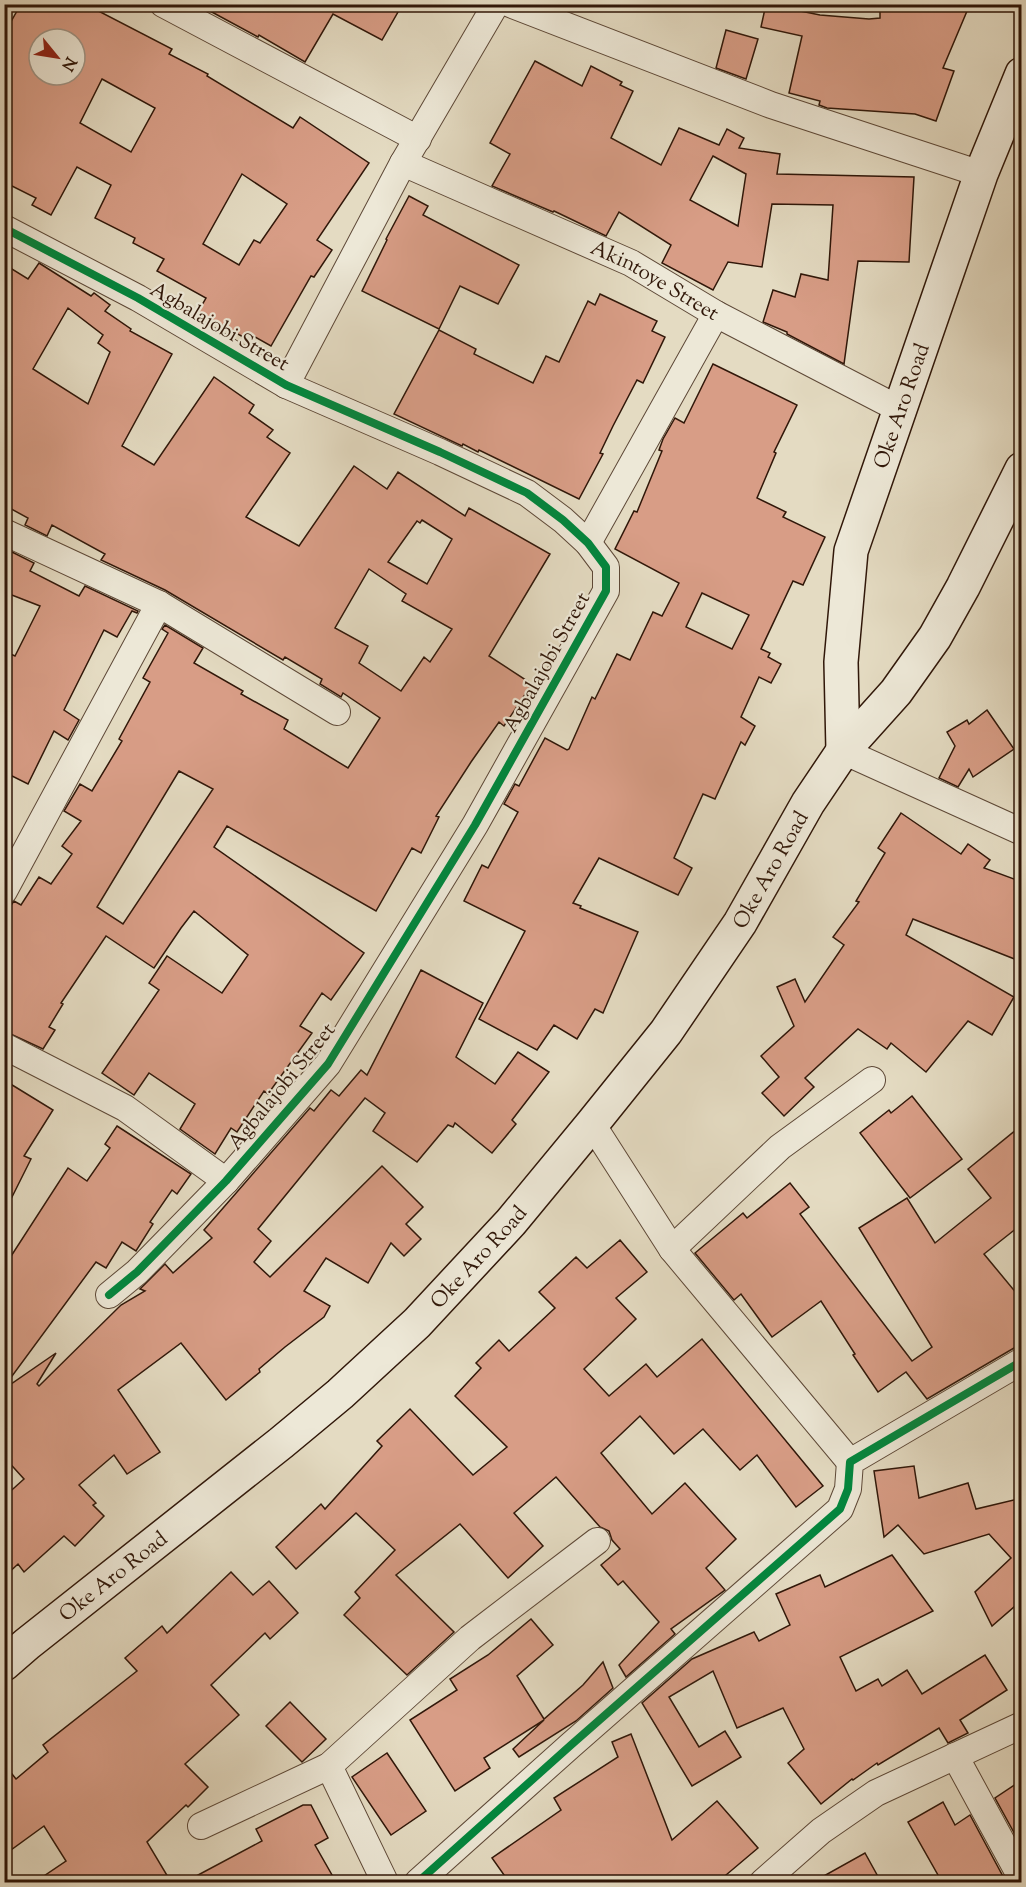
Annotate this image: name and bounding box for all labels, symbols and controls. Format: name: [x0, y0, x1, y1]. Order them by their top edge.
north arrow: [27, 27, 87, 87]
text: N: [55, 52, 81, 75]
street label: Akintoye Street: [585, 234, 724, 329]
street label: Agbalajobi Street: [144, 276, 294, 380]
street label: Oke Aro Road: [867, 340, 939, 473]
street label: Agbalajobi Street: [497, 587, 599, 739]
street label: Oke Aro Road: [727, 806, 817, 935]
street label: Agbalajobi Street: [222, 1017, 343, 1157]
street label: Oke Aro Road: [424, 1200, 535, 1317]
street label: Oke Aro Road: [53, 1525, 175, 1630]

